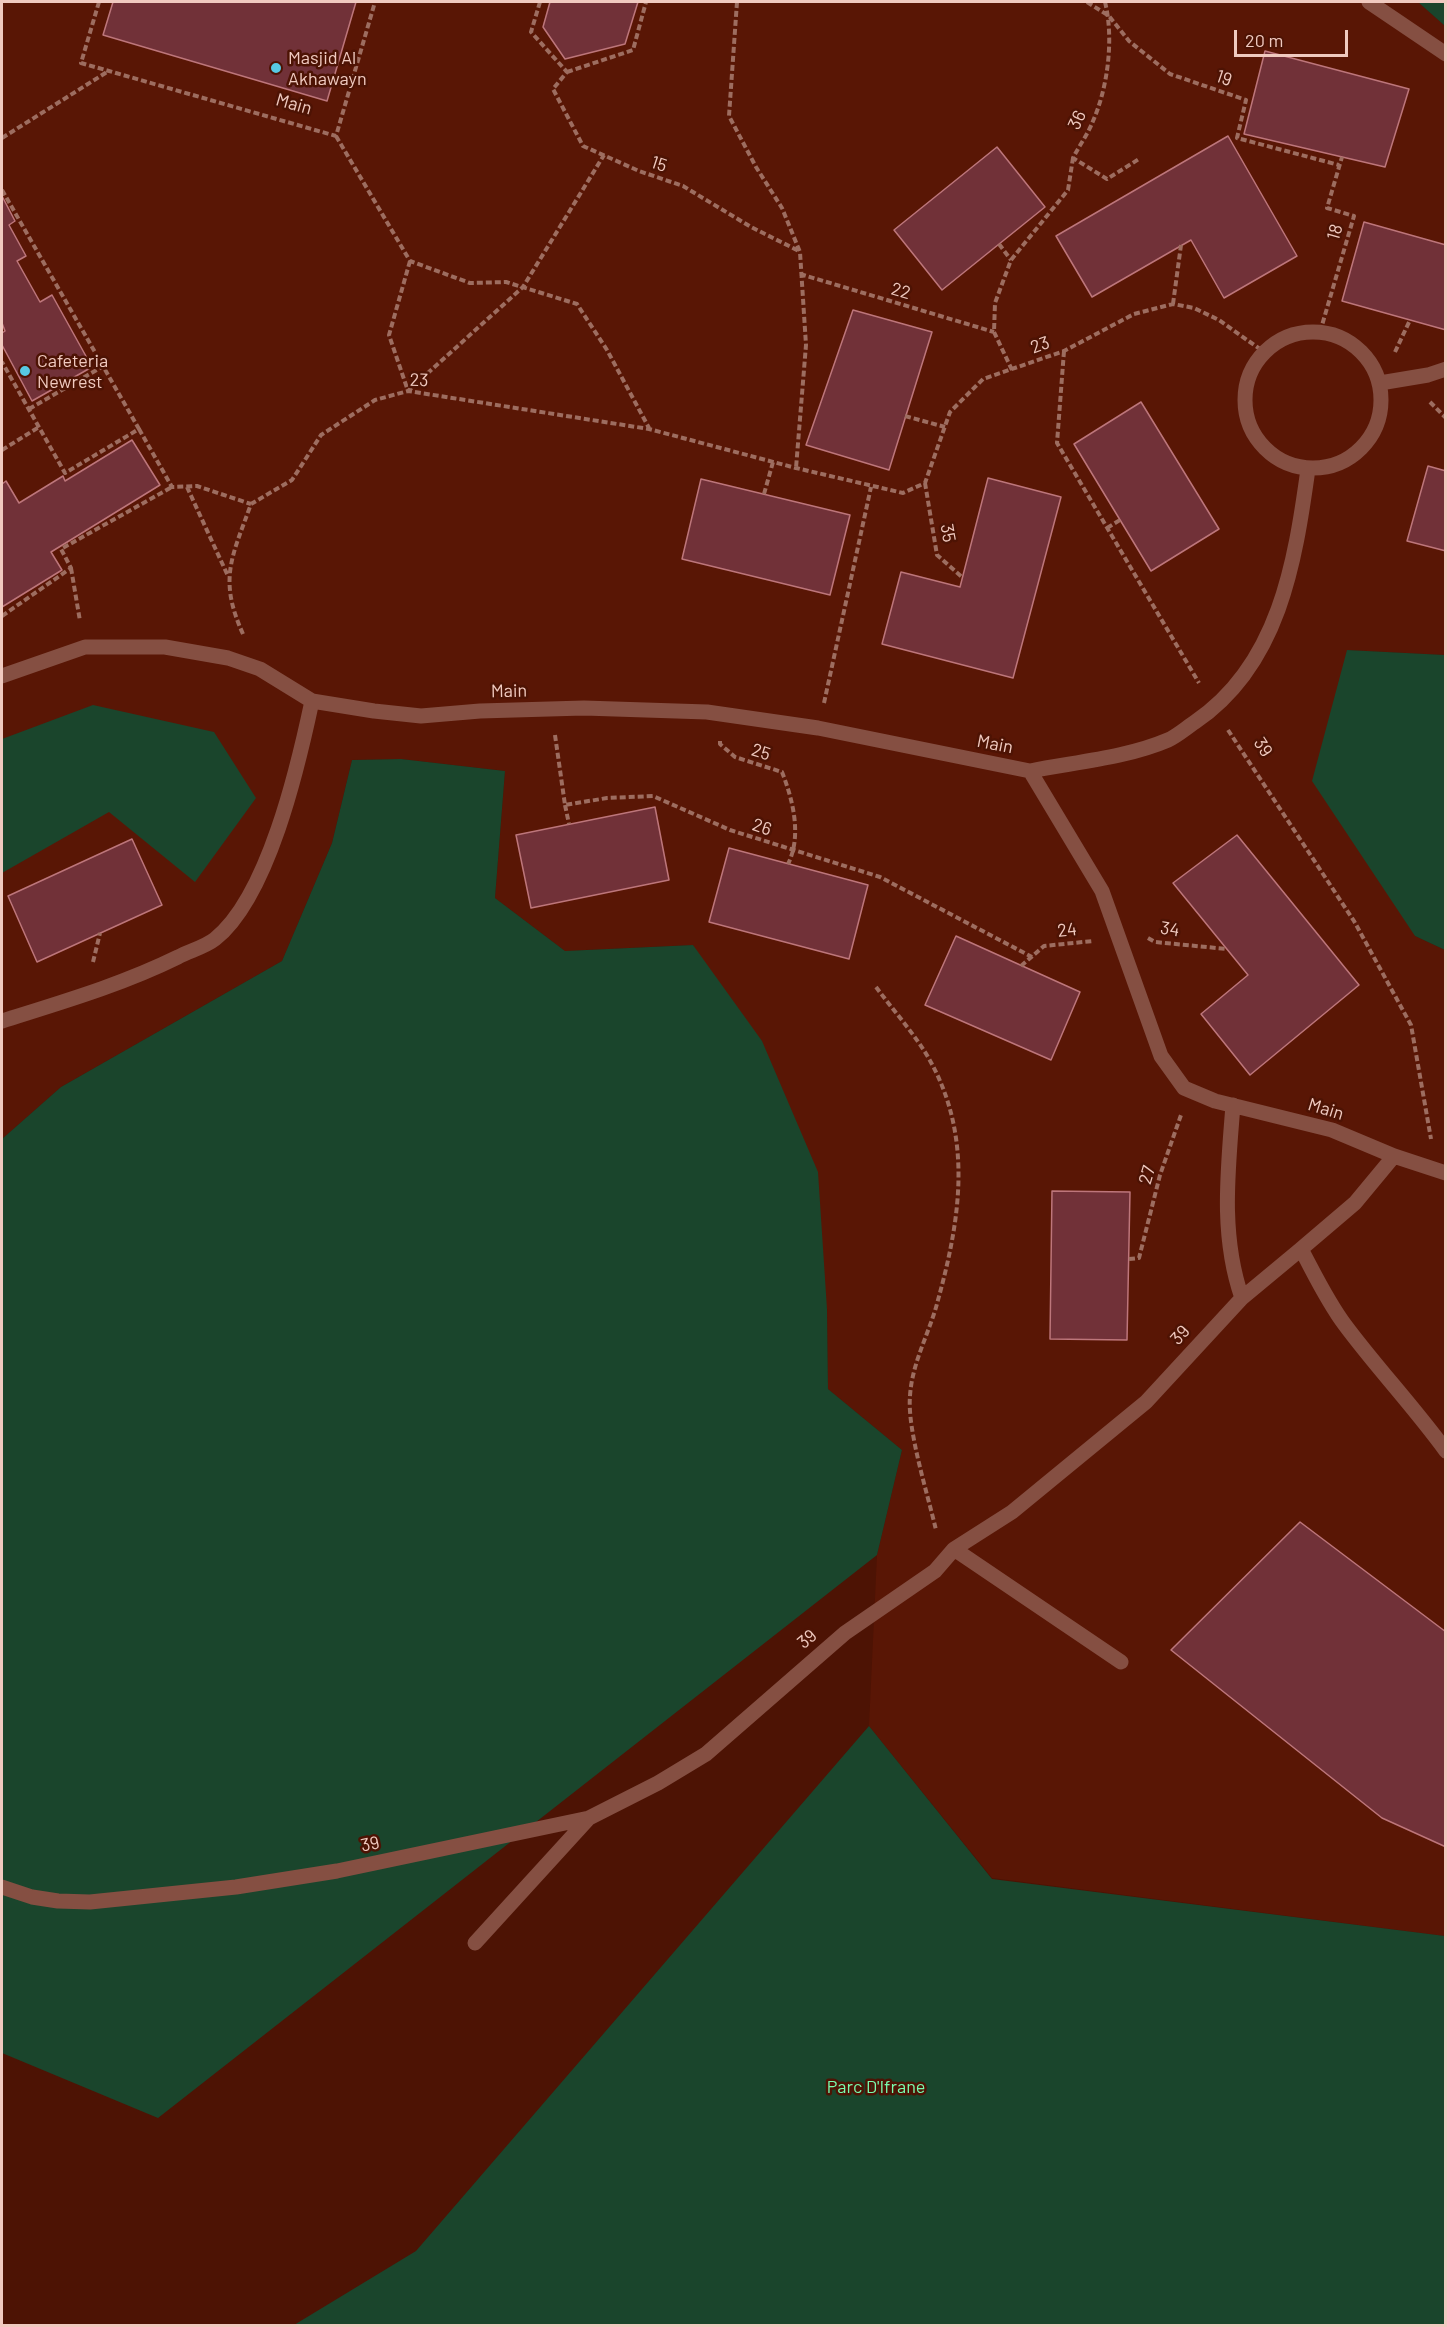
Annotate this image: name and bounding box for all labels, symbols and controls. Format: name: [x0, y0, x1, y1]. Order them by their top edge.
scale bar: [1237, 18, 1351, 56]
text: 20 m: [1245, 29, 1283, 51]
place label: Masjid Al Akhawayn: [288, 47, 367, 90]
marker: Masjid Al Akhawayn: [269, 61, 283, 75]
street label: 19: [1213, 65, 1235, 91]
street label: Main: [274, 89, 314, 119]
street label: 36: [1063, 107, 1091, 133]
street label: 15: [648, 151, 670, 177]
street label: 18: [1322, 221, 1348, 243]
street label: 22: [889, 278, 913, 304]
street label: 23: [1027, 332, 1053, 358]
place label: Cafeteria Newrest: [37, 350, 108, 392]
marker: Cafeteria Newrest: [18, 364, 32, 378]
street label: 23: [409, 369, 429, 391]
street label: 35: [936, 522, 960, 544]
street label: Main: [491, 680, 527, 702]
street label: Main: [975, 730, 1015, 758]
street label: 39: [1249, 733, 1277, 761]
street label: 25: [749, 739, 773, 765]
street label: 26: [750, 814, 774, 840]
street label: 34: [1159, 917, 1181, 941]
street label: 24: [1056, 918, 1078, 942]
street label: Main: [1305, 1093, 1347, 1125]
street label: 27: [1134, 1163, 1160, 1187]
street label: 39: [1166, 1321, 1194, 1349]
street label: 39: [793, 1625, 821, 1653]
street label: 39: [359, 1831, 381, 1857]
park label: Parc D'Ifrane: [827, 2076, 925, 2098]

